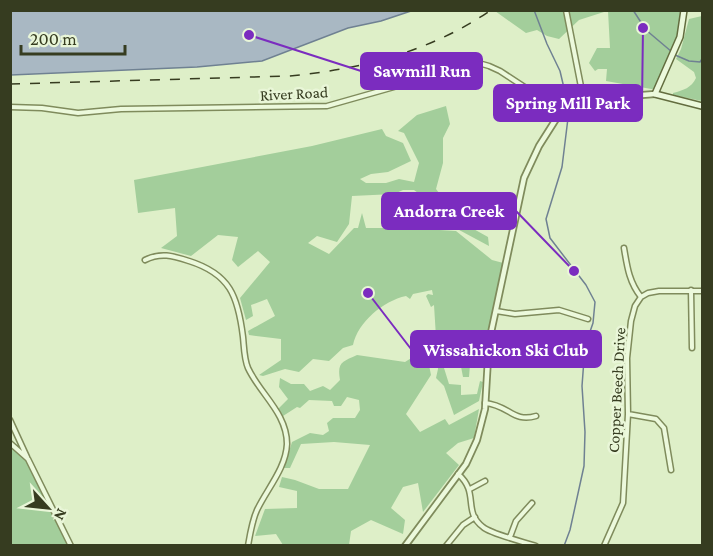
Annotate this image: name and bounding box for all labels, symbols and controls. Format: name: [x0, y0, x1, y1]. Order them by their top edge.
scale bar: [21, 18, 124, 56]
text: 200 m: [30, 29, 77, 49]
callout: Sawmill Run: [361, 53, 482, 89]
text: Sawmill Run: [373, 61, 472, 81]
street label: River Road: [259, 83, 329, 104]
callout: Spring Mill Park: [494, 85, 642, 121]
text: Spring Mill Park: [506, 93, 630, 113]
callout: Andorra Creek: [382, 193, 516, 229]
text: Andorra Creek: [393, 201, 505, 221]
street label: Copper Beech Drive: [605, 327, 629, 453]
callout: Wissahickon Ski Club: [411, 331, 601, 367]
text: Wissahickon Ski Club: [422, 340, 589, 360]
north arrow: [18, 478, 78, 538]
text: N: [51, 506, 71, 523]

